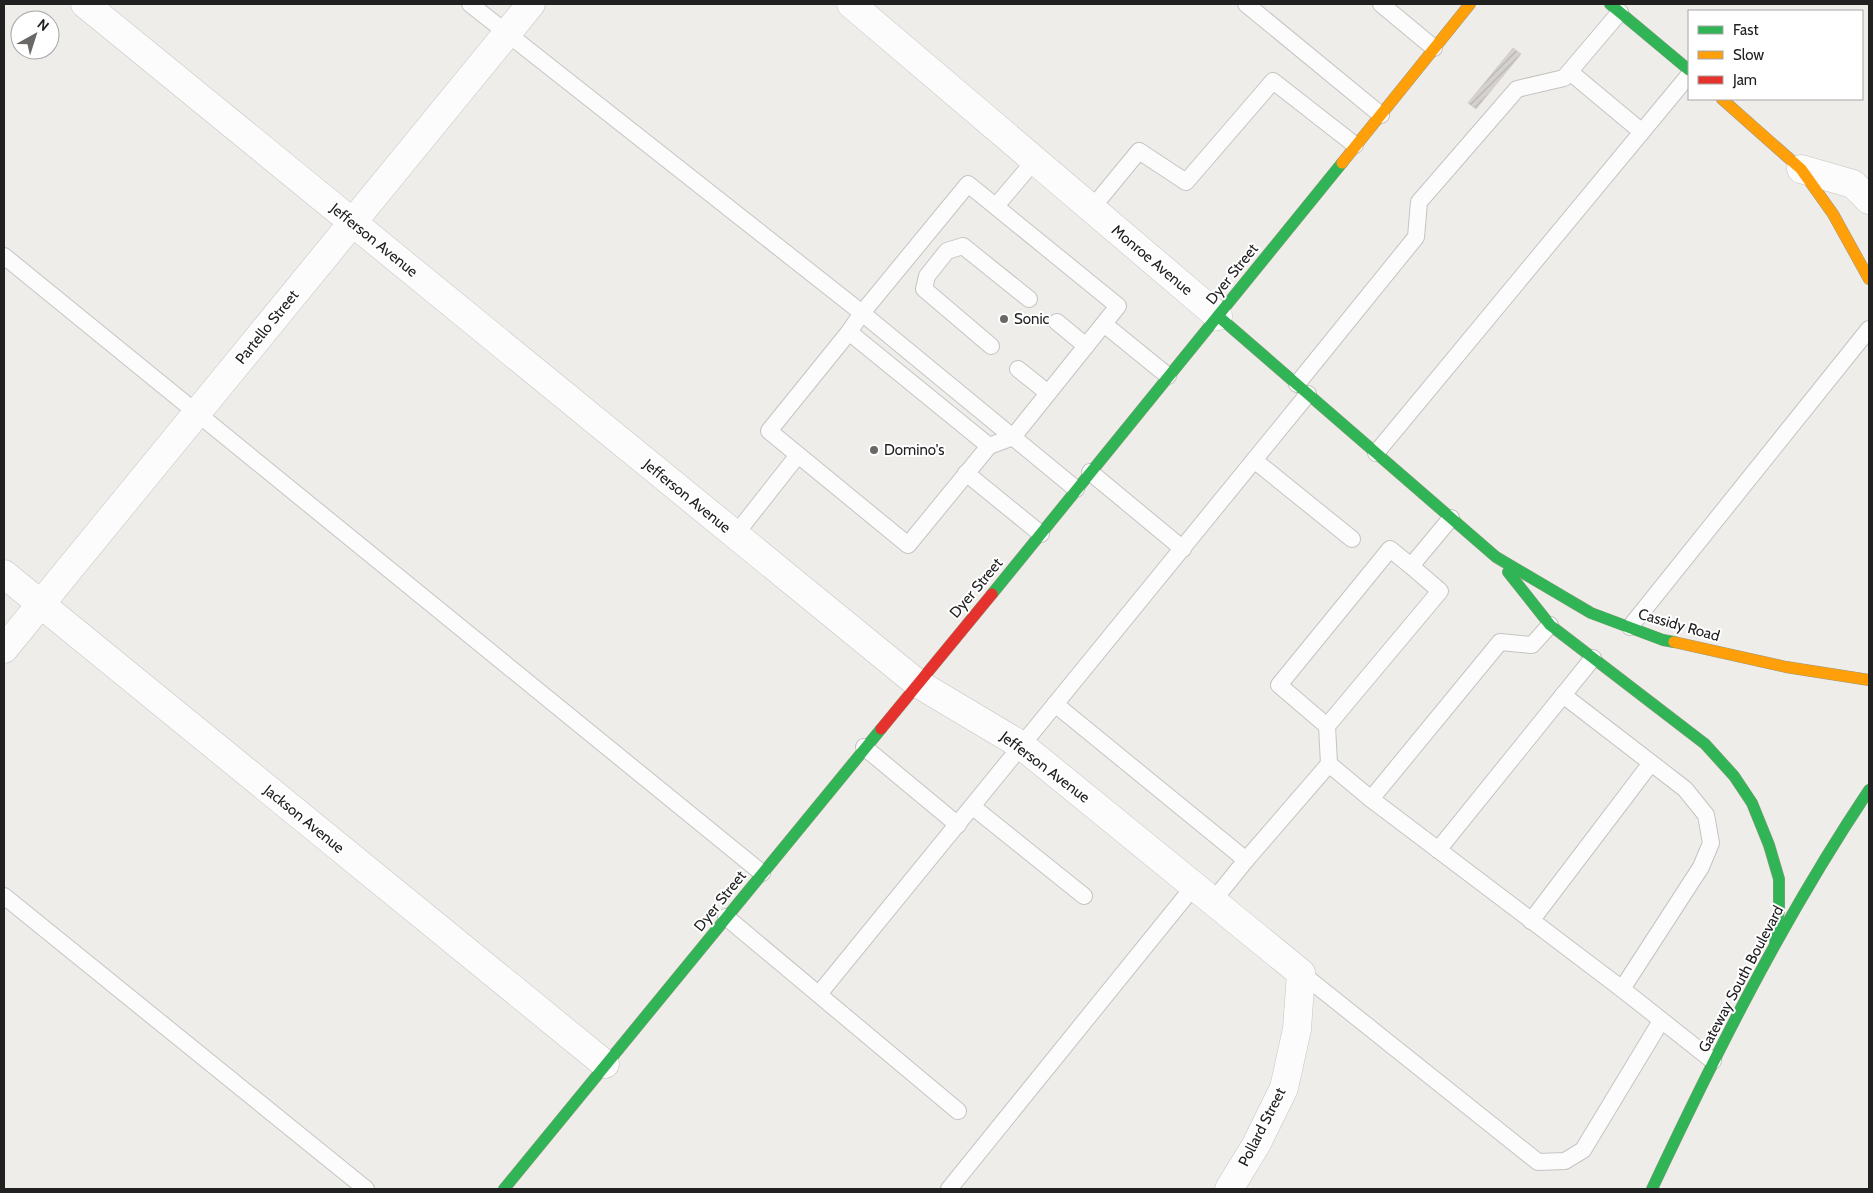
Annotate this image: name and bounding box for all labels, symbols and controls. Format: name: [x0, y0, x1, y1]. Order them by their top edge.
north arrow: [10, 10, 60, 60]
legend: [1688, 10, 1863, 100]
text: N: [34, 15, 53, 35]
text: Fast: [1733, 21, 1758, 39]
text: Slow: [1733, 46, 1764, 64]
text: Jam: [1732, 71, 1757, 89]
street label: Jefferson Avenue: [326, 199, 422, 281]
street label: Monroe Avenue: [1108, 221, 1196, 299]
street label: Dyer Street: [1202, 240, 1262, 308]
street label: Partello Street: [232, 286, 302, 368]
place label: Sonic: [1014, 310, 1050, 328]
marker: Sonic: [998, 313, 1010, 325]
place label: Domino's: [884, 441, 944, 459]
marker: Domino's: [868, 444, 880, 456]
street label: Jefferson Avenue: [639, 455, 735, 537]
street label: Dyer Street: [946, 554, 1006, 622]
street label: Cassidy Road: [1636, 605, 1722, 645]
street label: Jefferson Avenue: [996, 727, 1094, 807]
street label: Jackson Avenue: [259, 780, 348, 857]
street label: Dyer Street: [690, 867, 750, 935]
street label: Gateway South Boulevard: [1695, 903, 1787, 1055]
street label: Pollard Street: [1235, 1085, 1289, 1169]

